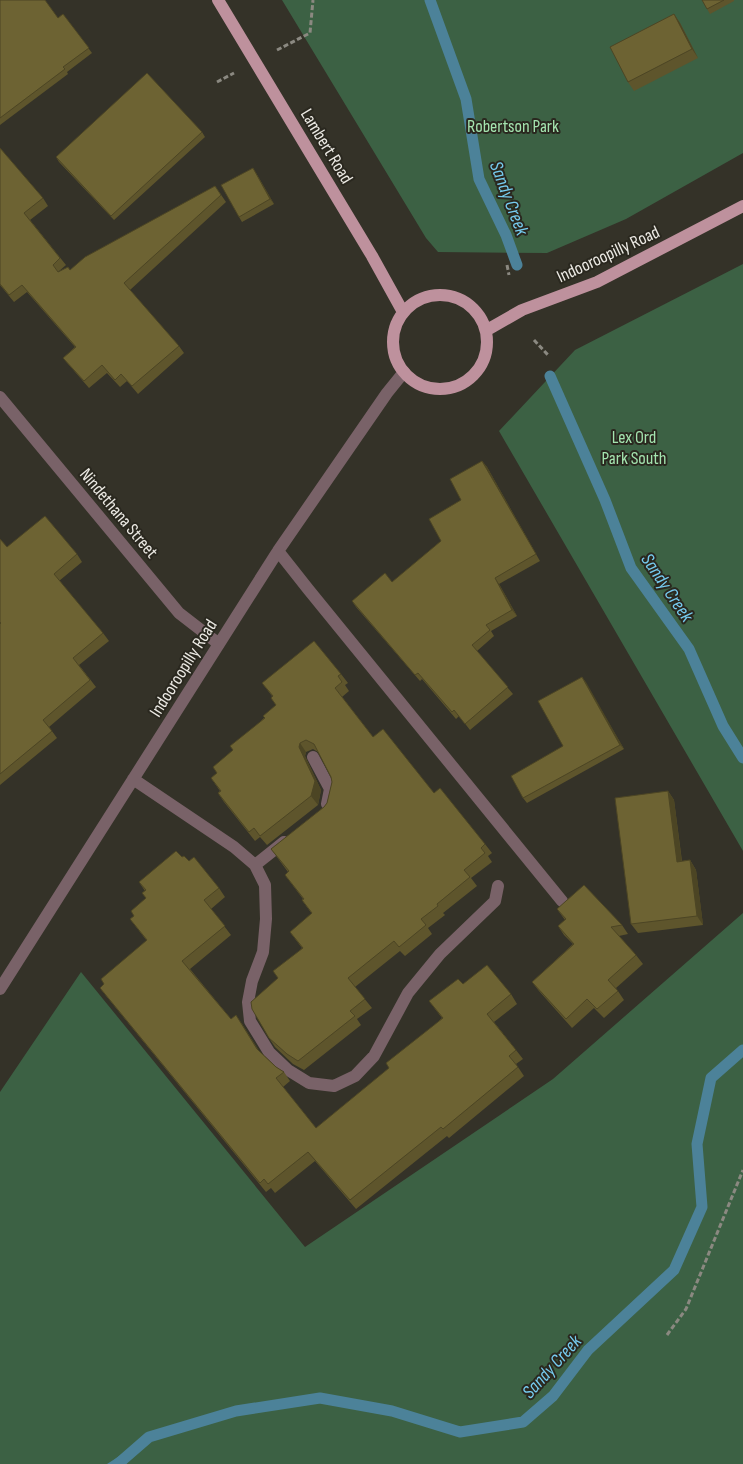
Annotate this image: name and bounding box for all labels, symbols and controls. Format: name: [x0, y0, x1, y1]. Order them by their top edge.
street label: Lambert Road: [296, 105, 357, 187]
park label: Robertson Park: [467, 116, 559, 137]
water label: Sandy Creek: [484, 158, 534, 240]
street label: Indooroopilly Road: [554, 222, 663, 287]
park label: Lex Ord Park South: [601, 427, 667, 469]
street label: Nindethana Street: [75, 464, 163, 563]
water label: Sandy Creek: [636, 549, 698, 627]
street label: Indooroopilly Road: [145, 616, 222, 721]
water label: Sandy Creek: [518, 1330, 587, 1404]

